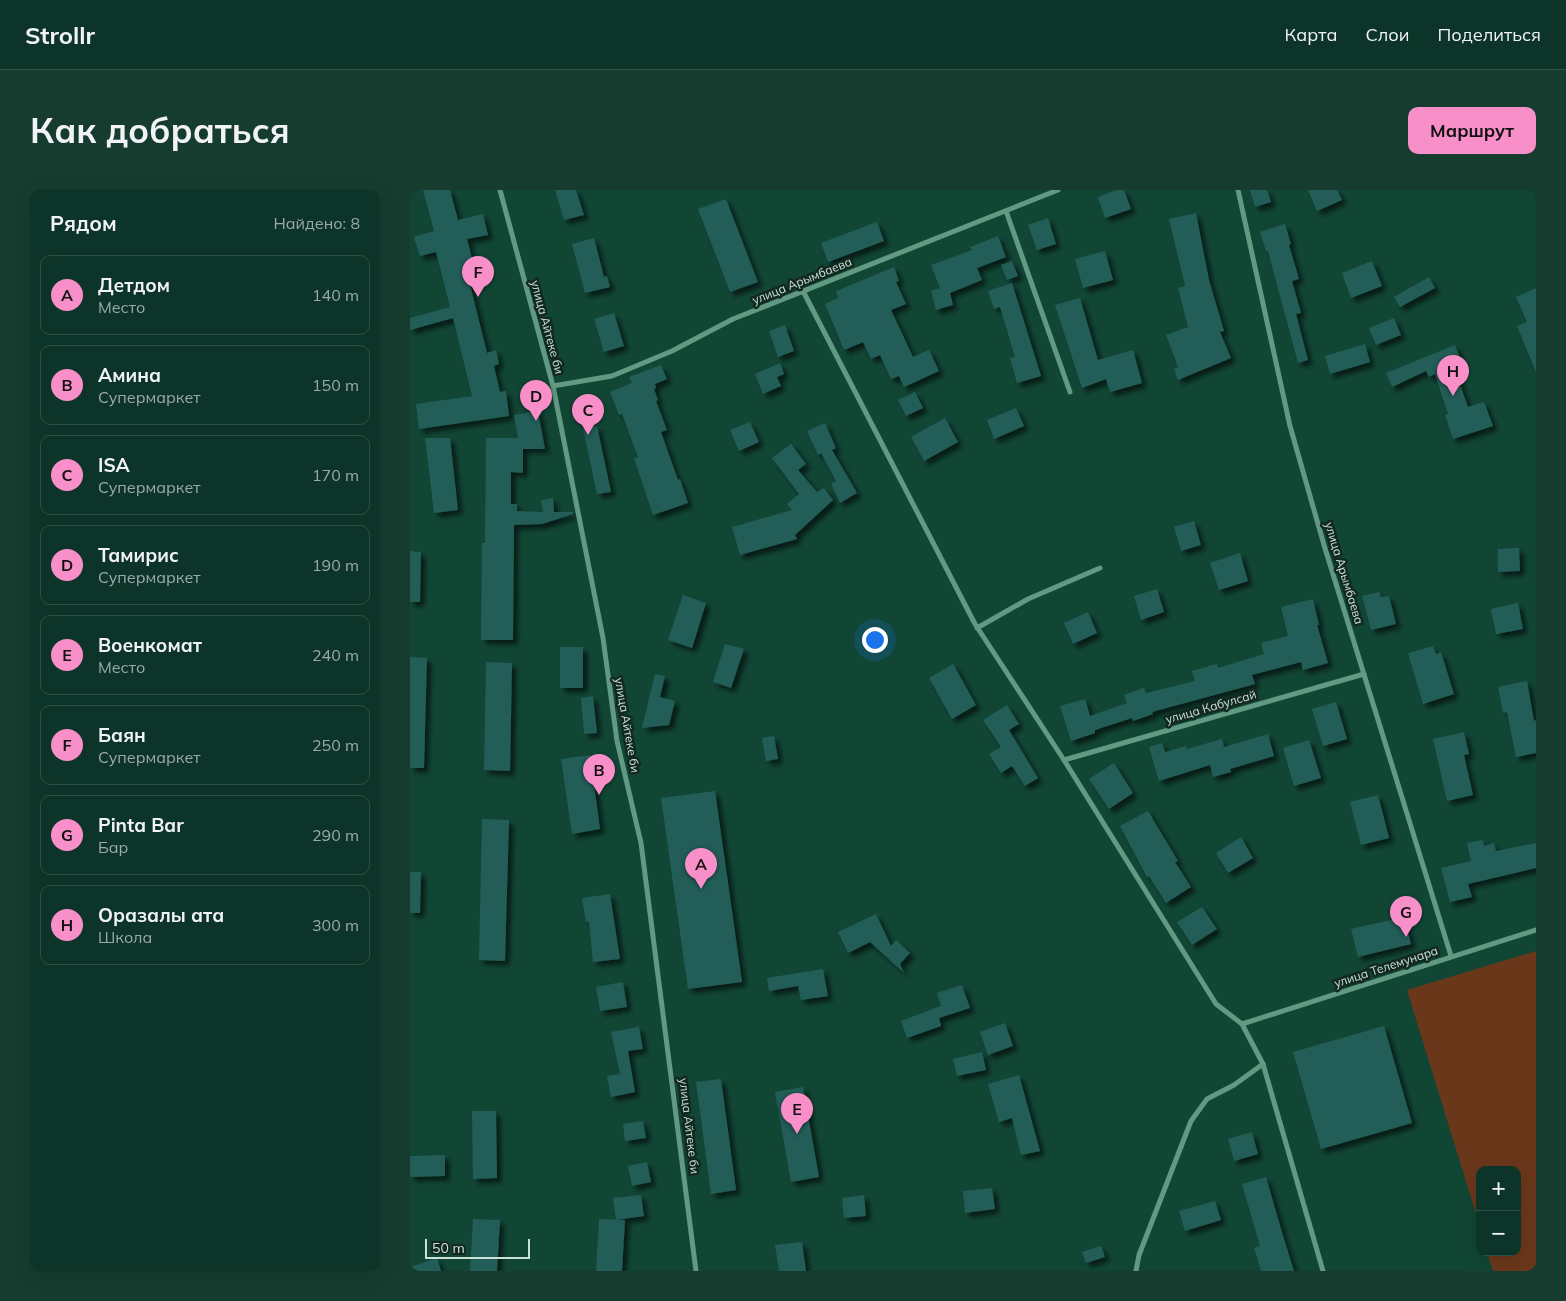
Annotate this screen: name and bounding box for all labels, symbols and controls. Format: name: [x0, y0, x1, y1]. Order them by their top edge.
text: Strollr: [25, 20, 95, 50]
text: Карта: [1285, 23, 1337, 46]
text: Слои: [1365, 23, 1410, 46]
text: Поделиться: [1438, 23, 1541, 46]
button: Маршрут: [1408, 107, 1536, 154]
text: Как добраться: [30, 108, 290, 152]
text: Рядом: [50, 210, 117, 236]
text: Найдено: 8: [274, 213, 360, 233]
street label: улица Арымбаева: [750, 254, 854, 307]
pin: F: [462, 256, 494, 297]
text: Детдом: [98, 273, 170, 297]
street label: улица Айтеке би: [528, 278, 567, 375]
text: A: [61, 285, 73, 305]
text: 140 m: [312, 285, 359, 305]
text: Место: [98, 297, 145, 317]
pin: H: [1437, 355, 1469, 396]
text: Амина: [98, 363, 161, 387]
text: B: [61, 375, 73, 395]
text: 150 m: [312, 375, 359, 395]
pin: D: [520, 380, 552, 421]
text: Супермаркет: [98, 387, 201, 407]
pin: C: [572, 394, 604, 435]
text: ISA: [98, 453, 130, 477]
text: C: [62, 465, 72, 485]
text: 170 m: [312, 465, 359, 485]
text: Супермаркет: [98, 477, 201, 497]
street label: улица Арымбаева: [1322, 520, 1367, 626]
text: Тамирис: [98, 543, 179, 567]
text: D: [61, 555, 73, 575]
text: 190 m: [312, 555, 359, 575]
text: Супермаркет: [98, 567, 201, 587]
your location: [862, 627, 888, 653]
text: Военкомат: [98, 633, 202, 657]
text: E: [62, 645, 72, 665]
text: 240 m: [312, 645, 359, 665]
text: Место: [98, 657, 145, 677]
street label: улица Айтеке би: [612, 676, 643, 774]
street label: улица Кабулсай: [1164, 686, 1258, 727]
text: Баян: [98, 723, 146, 747]
text: F: [62, 735, 72, 755]
text: 250 m: [312, 735, 359, 755]
text: Супермаркет: [98, 747, 201, 767]
pin: B: [583, 754, 615, 795]
text: Pinta Bar: [98, 813, 184, 837]
text: G: [61, 825, 73, 845]
text: 290 m: [312, 825, 359, 845]
text: Бар: [98, 837, 128, 857]
pin: A: [685, 848, 717, 889]
pin: G: [1390, 896, 1422, 937]
text: Оразалы ата: [98, 903, 224, 927]
text: H: [61, 915, 73, 935]
text: 300 m: [312, 915, 359, 935]
text: Школа: [98, 927, 152, 947]
street label: улица Телемунара: [1332, 943, 1440, 990]
street label: улица Айтеке би: [676, 1077, 703, 1175]
pin: E: [781, 1093, 813, 1134]
map controls: [1476, 1166, 1521, 1256]
button: +: [1476, 1166, 1521, 1211]
button: −: [1476, 1211, 1521, 1256]
scale bar: [425, 1236, 530, 1259]
text: 50 m: [432, 1239, 465, 1257]

